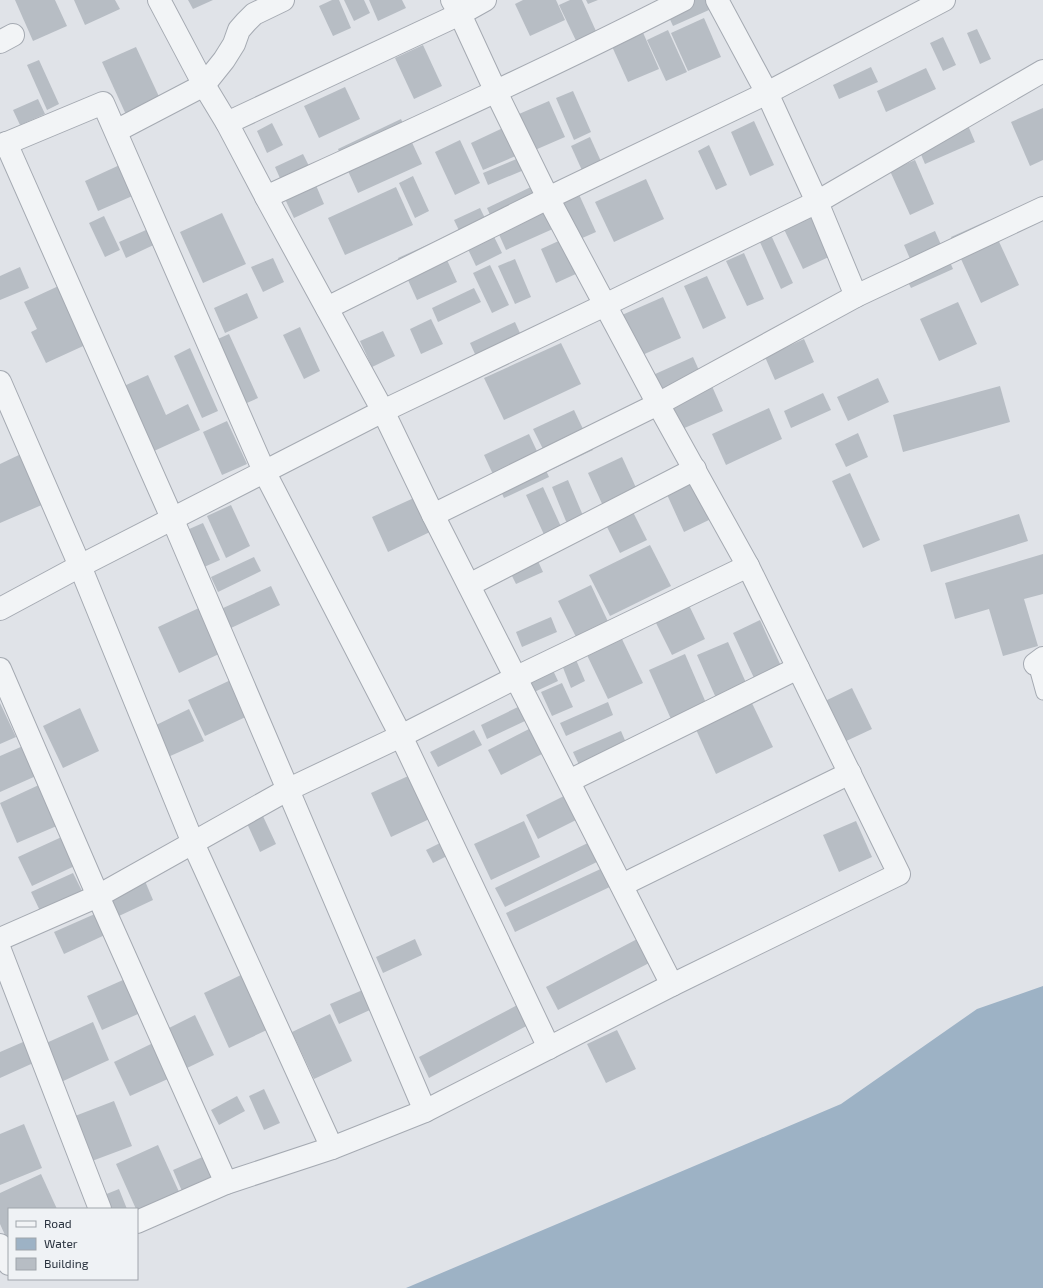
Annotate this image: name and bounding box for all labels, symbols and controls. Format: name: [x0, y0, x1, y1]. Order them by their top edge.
legend: [8, 1208, 138, 1280]
text: Road: [44, 1216, 72, 1230]
text: Water: [44, 1236, 78, 1250]
text: Building: [44, 1256, 89, 1270]

